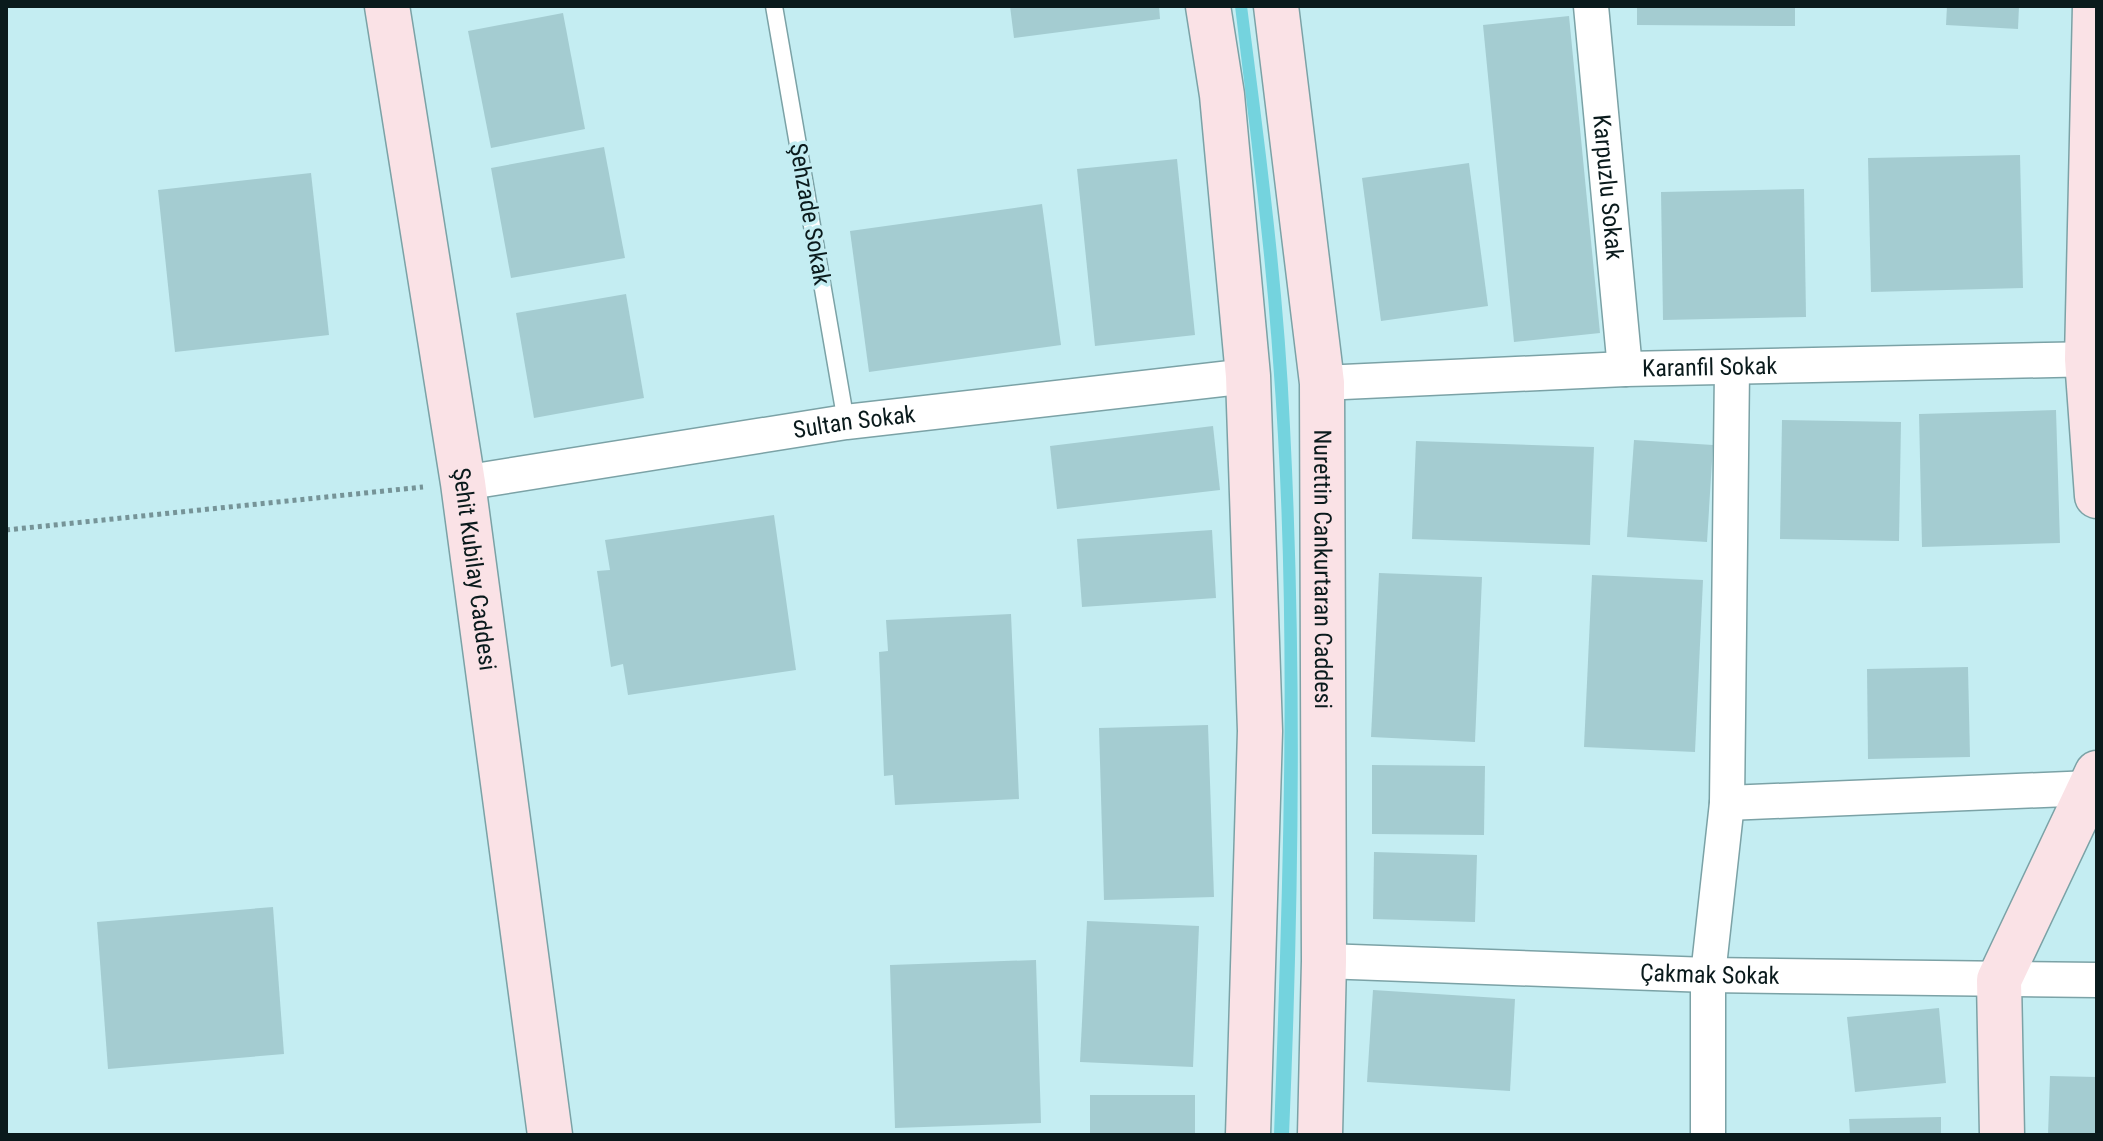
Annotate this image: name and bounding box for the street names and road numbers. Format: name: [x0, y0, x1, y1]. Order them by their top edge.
street label: Karpuzlu Sokak: [1587, 113, 1629, 261]
street label: Şehzade Sokak: [784, 141, 836, 287]
street label: Karanfil Sokak: [1642, 352, 1778, 383]
street label: Sultan Sokak: [791, 400, 917, 444]
street label: Nurettin Cankurtaran Caddesi: [1308, 429, 1337, 709]
street label: Şehit Kubilay Caddesi: [447, 466, 502, 672]
street label: Çakmak Sokak: [1640, 959, 1780, 990]

